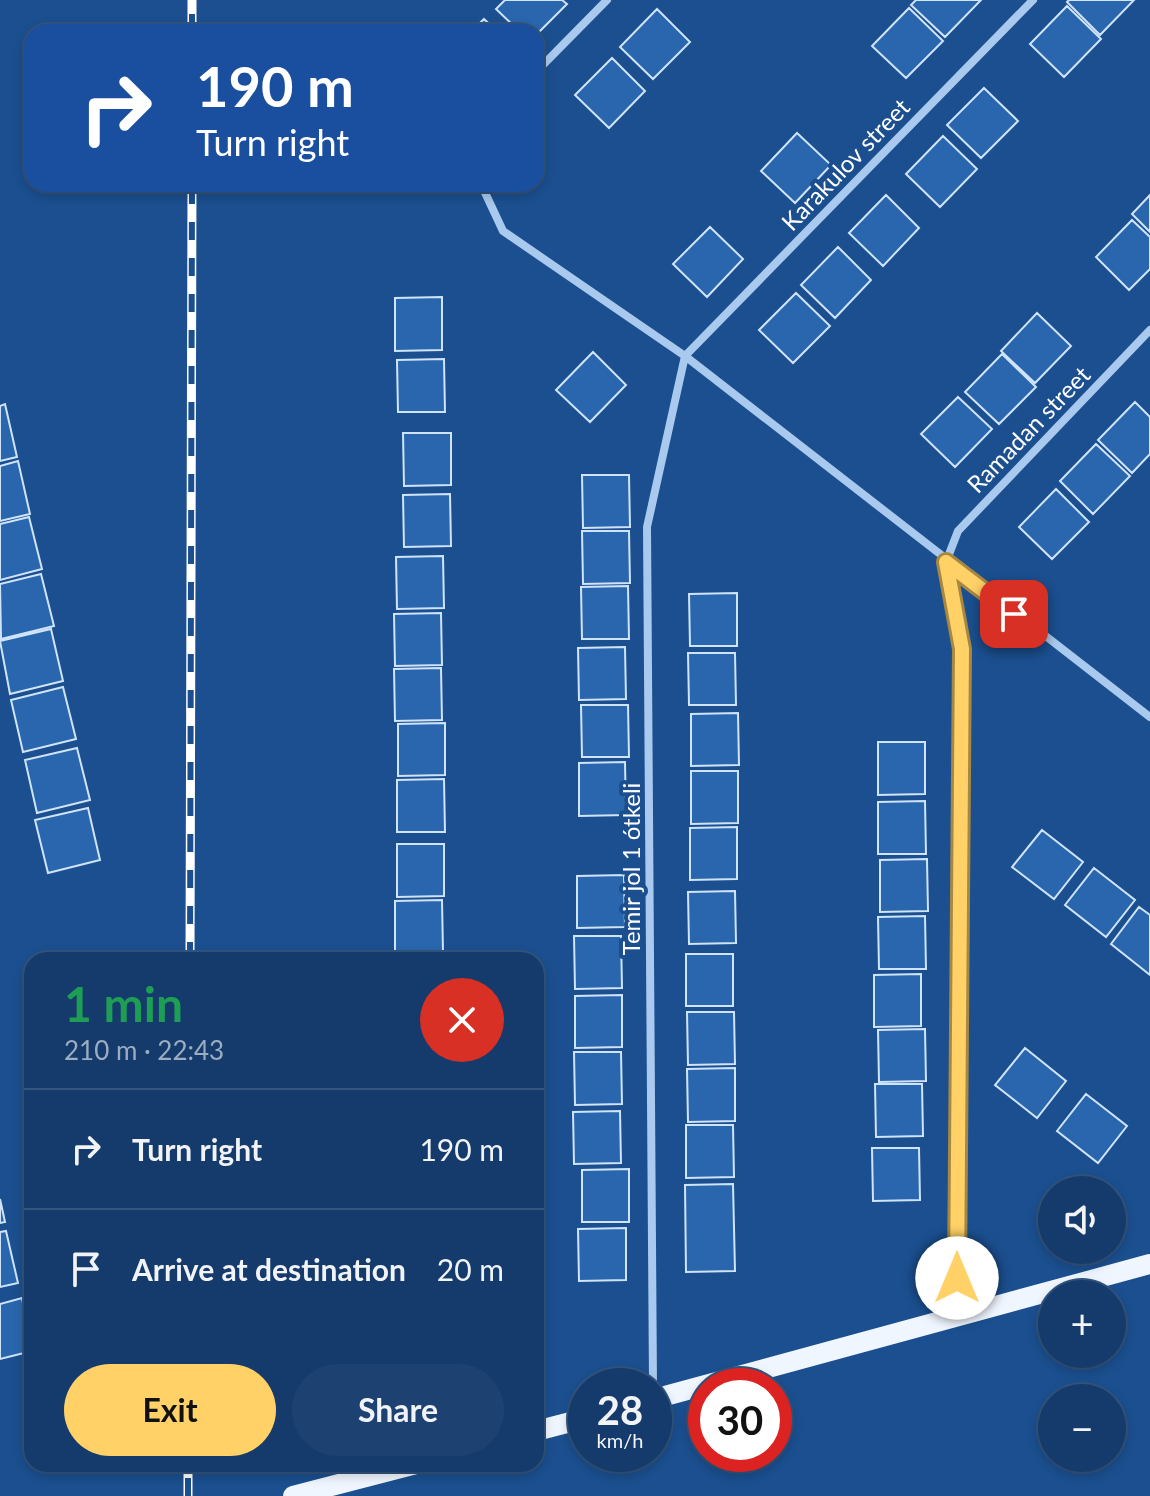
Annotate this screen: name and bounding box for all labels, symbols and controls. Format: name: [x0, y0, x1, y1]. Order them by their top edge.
text: 190 m: [196, 52, 354, 119]
icon: right: [64, 56, 168, 160]
street label: Karakulov street: [775, 92, 915, 236]
text: Turn right: [196, 120, 349, 164]
street label: Ramadan street: [960, 359, 1096, 498]
pin: [980, 580, 1048, 648]
icon: arrive: [992, 592, 1036, 636]
street label: Temir jol 1 ótkeli: [616, 783, 645, 955]
text: 1 min: [64, 975, 183, 1032]
button: close: [420, 978, 504, 1062]
text: 210 m · 22:43: [64, 1034, 224, 1066]
icon: right: [64, 1127, 108, 1171]
text: Turn right: [132, 1131, 262, 1167]
text: 190 m: [419, 1131, 504, 1167]
map controls: [1038, 1176, 1126, 1472]
button: sound: [1038, 1176, 1126, 1264]
position arrow: [915, 1236, 999, 1320]
icon: arrive: [64, 1247, 108, 1291]
text: Arrive at destination: [132, 1251, 406, 1287]
text: 20 m: [437, 1251, 504, 1287]
button: +: [1038, 1280, 1126, 1368]
button: Exit: [64, 1364, 276, 1456]
button: Share: [292, 1364, 504, 1456]
speed limit sign: 30: [688, 1368, 792, 1472]
button: −: [1038, 1384, 1126, 1472]
text: 28: [597, 1386, 643, 1434]
text: km/h: [597, 1428, 643, 1452]

